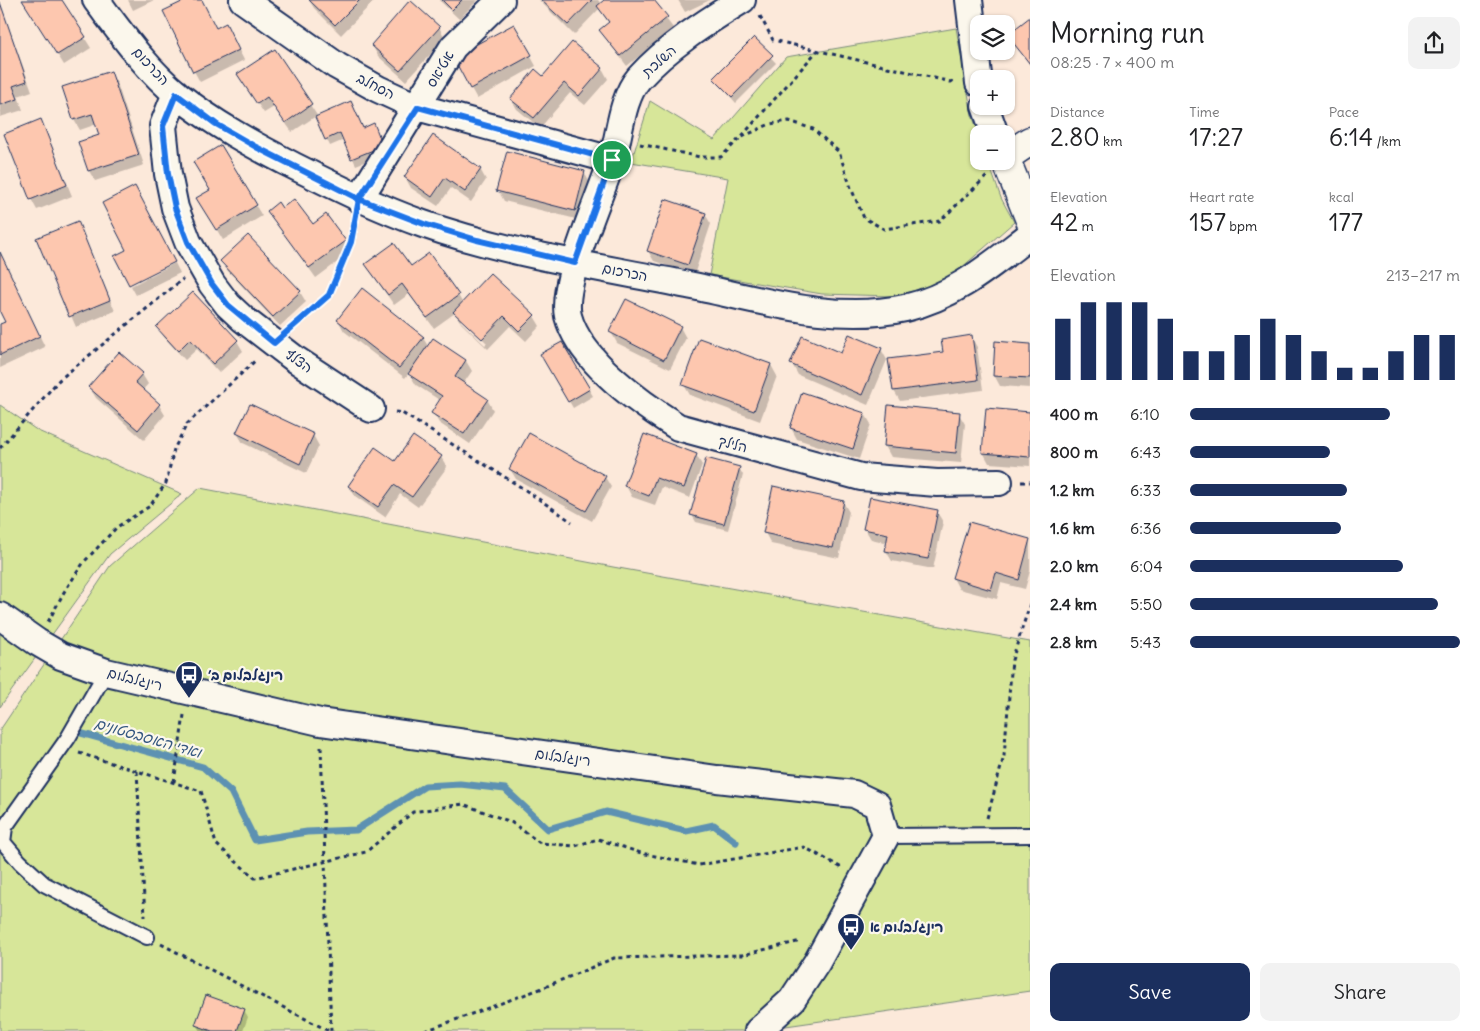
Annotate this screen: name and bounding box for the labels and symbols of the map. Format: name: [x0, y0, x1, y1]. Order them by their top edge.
street label: השלכת: [637, 41, 680, 81]
street label: הכרכום: [129, 43, 173, 89]
street label: אטיאס: [422, 47, 458, 91]
street label: הסחלב: [354, 69, 398, 103]
pin: [591, 139, 633, 181]
street label: הכרכום: [601, 259, 649, 285]
street label: הצלף: [282, 345, 316, 377]
street label: הלילך: [717, 432, 749, 456]
bus stop icon: רינגלבלום ב׳: [174, 660, 204, 699]
street label: רינגלבלום: [106, 663, 164, 695]
place label: רינגלבלום ב׳: [208, 666, 283, 684]
water label: ואדי האסבסטונים: [93, 713, 205, 762]
street label: רינגלבלום: [534, 744, 592, 770]
bus stop icon: רינגלבלום א: [836, 912, 866, 951]
place label: רינגלבלום א: [870, 918, 944, 936]

